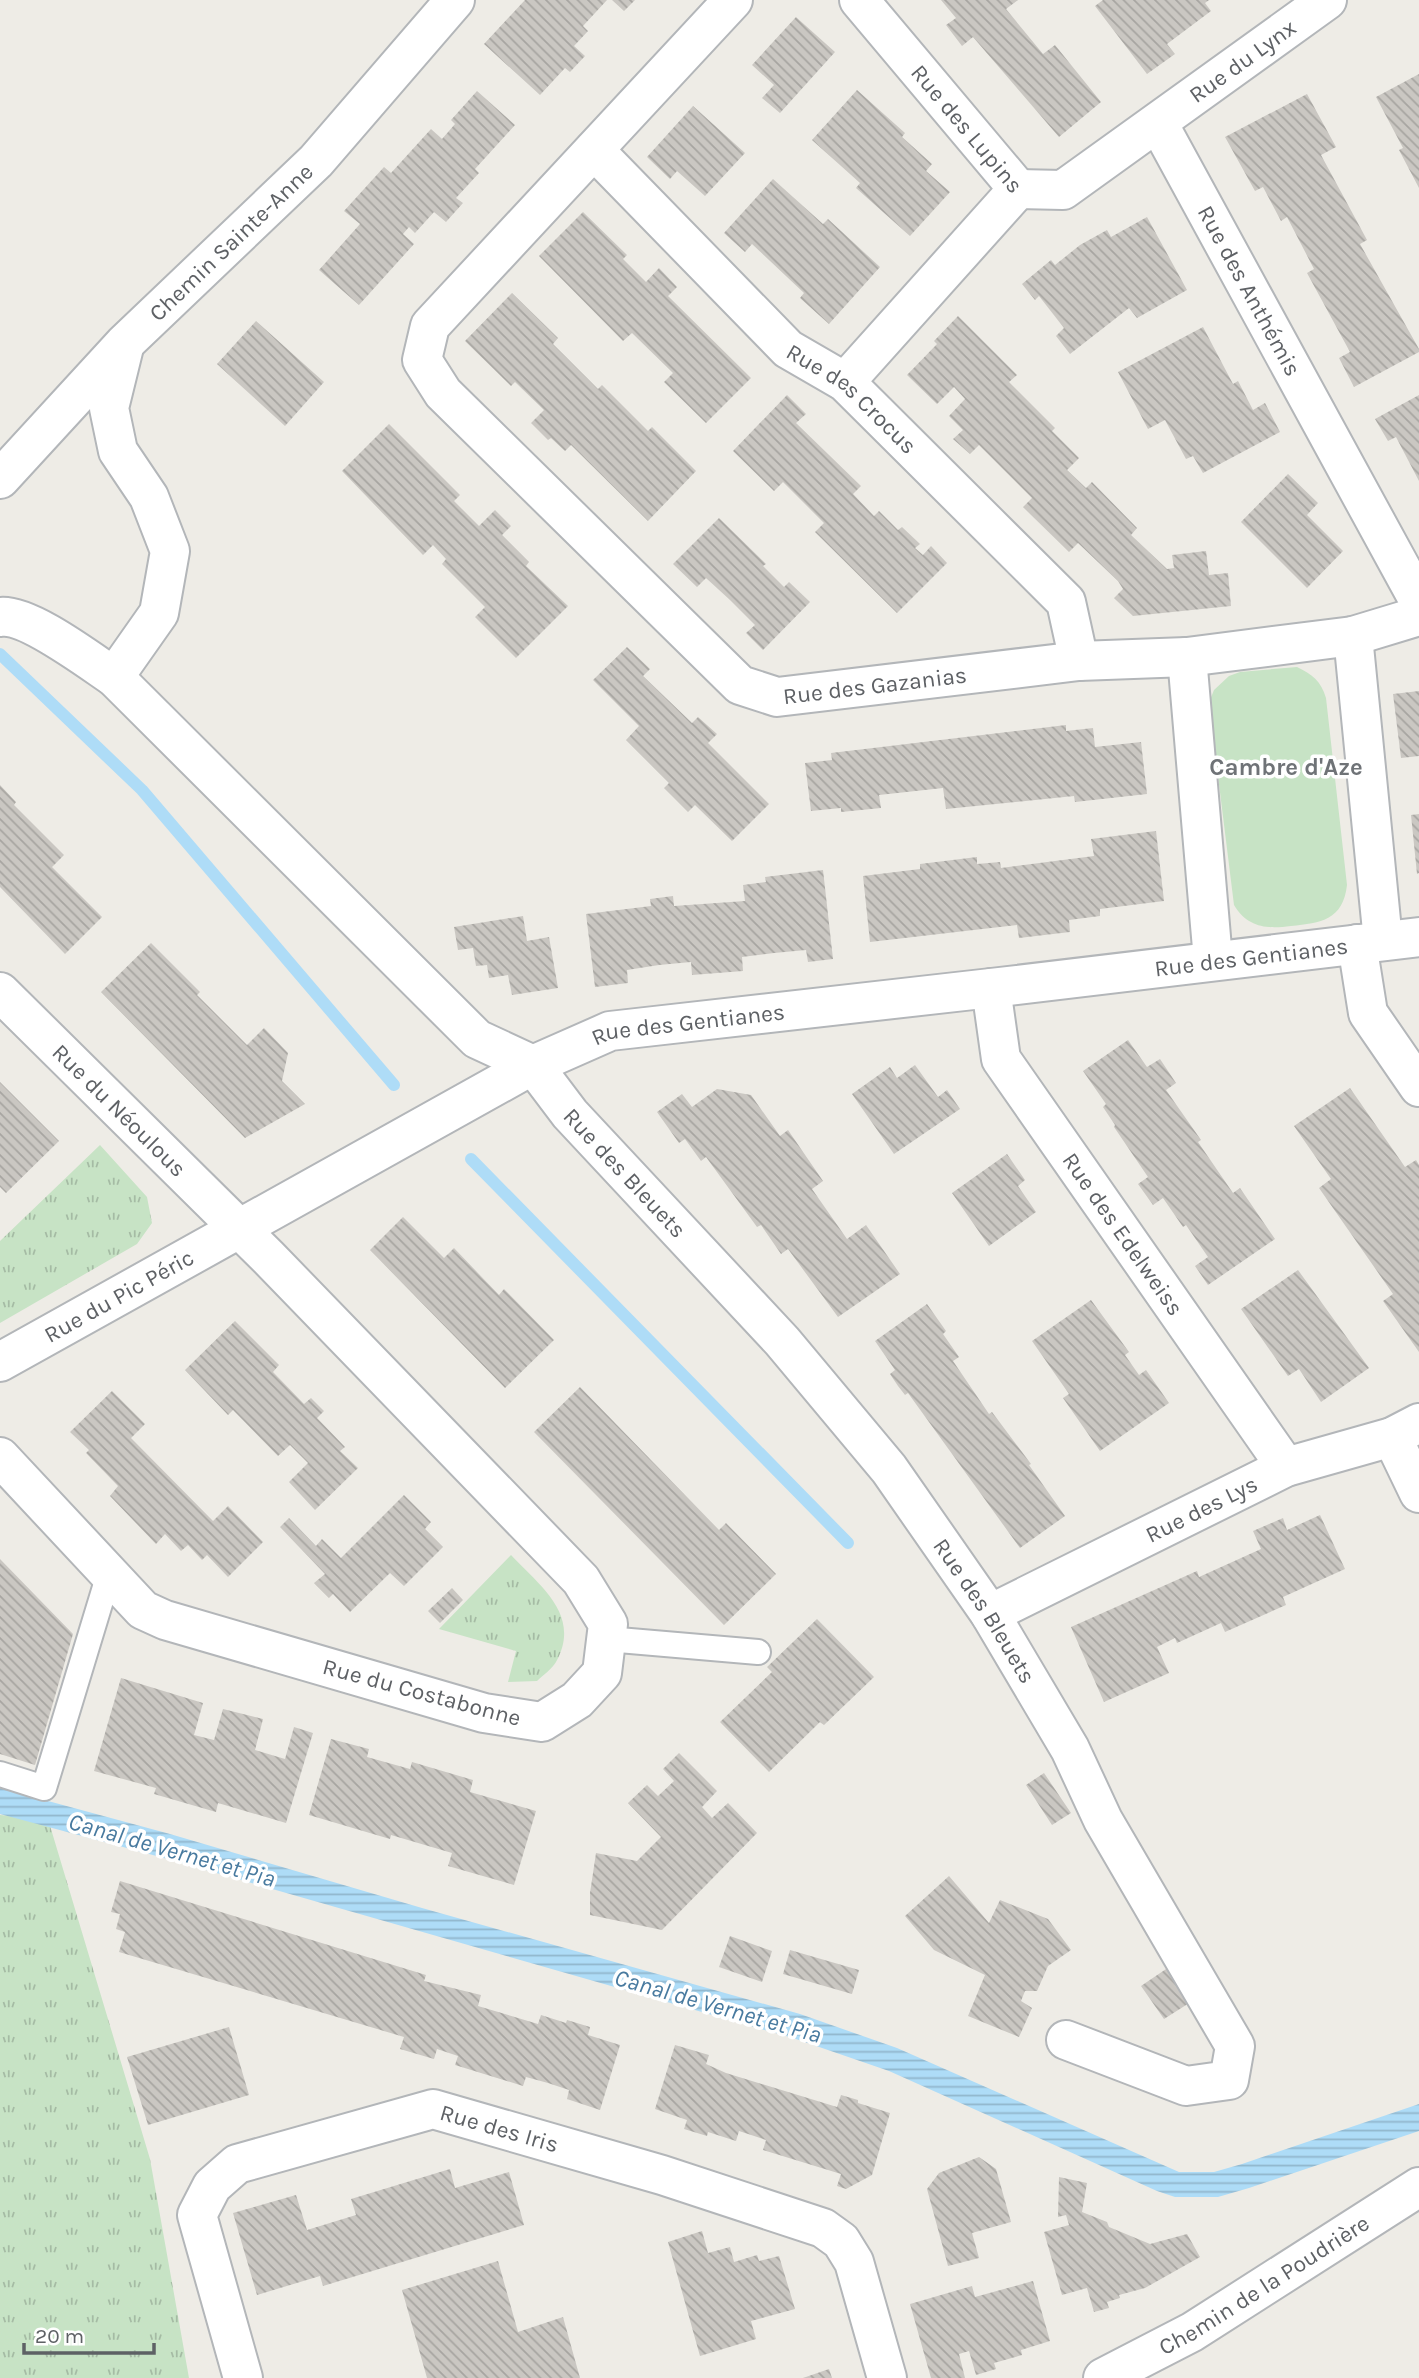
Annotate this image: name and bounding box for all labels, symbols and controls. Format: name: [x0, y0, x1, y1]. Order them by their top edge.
street label: Rue du Lynx: [1184, 14, 1301, 109]
street label: Rue des Lupins: [905, 59, 1028, 199]
street label: Chemin Sainte-Anne: [144, 158, 319, 327]
street label: Rue des Anthémis: [1192, 201, 1307, 381]
street label: Rue des Crocus: [781, 338, 922, 460]
street label: Rue des Gazanias: [781, 661, 968, 710]
district label: Cambre d'Aze: [1209, 753, 1363, 781]
street label: Rue des Gentianes: [1153, 933, 1350, 982]
street label: Rue des Gentianes: [587, 998, 786, 1051]
street label: Rue du Néoulous: [47, 1038, 192, 1182]
street label: Rue des Bleuets: [558, 1103, 692, 1244]
street label: Rue des Edelweiss: [1056, 1147, 1189, 1321]
street label: Rue du Pic Péric: [40, 1244, 199, 1349]
street label: Rue des Lys: [1141, 1470, 1262, 1549]
street label: Rue des Bleuets: [927, 1533, 1041, 1688]
street label: Rue du Costabonne: [320, 1653, 524, 1732]
water label: Canal de Vernet et Pia: [65, 1807, 279, 1893]
water label: Canal de Vernet et Pia: [611, 1963, 825, 2049]
street label: Rue des Iris: [437, 2099, 562, 2158]
street label: Chemin de la Poudrière: [1154, 2209, 1374, 2361]
scale bar: [24, 2312, 154, 2356]
text: 20 m: [35, 2324, 84, 2348]

